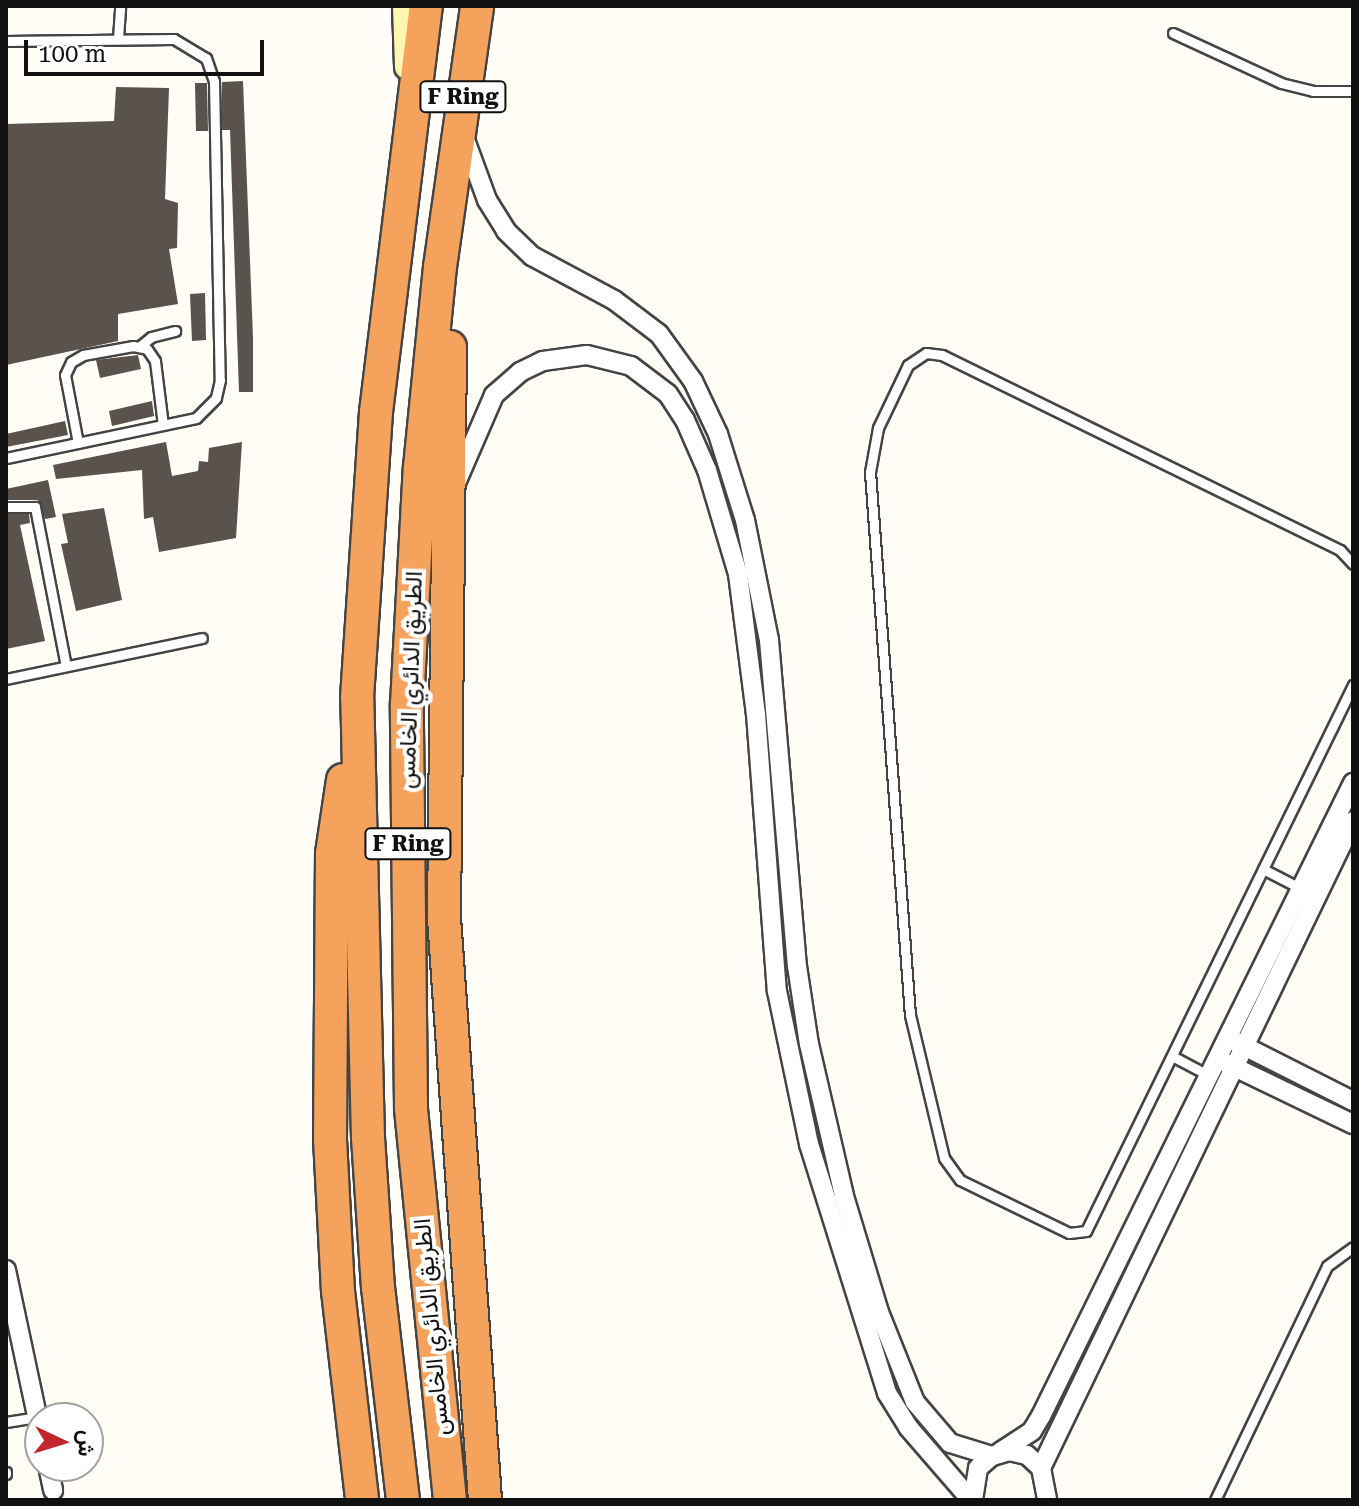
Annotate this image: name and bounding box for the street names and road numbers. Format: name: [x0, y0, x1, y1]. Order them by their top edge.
road number: F Ring: [419, 79, 507, 115]
street label: الطريق الدائري الخامس: [393, 571, 429, 789]
road number: F Ring: [364, 826, 452, 862]
street label: الطريق الدائري الخامس: [408, 1217, 456, 1437]

